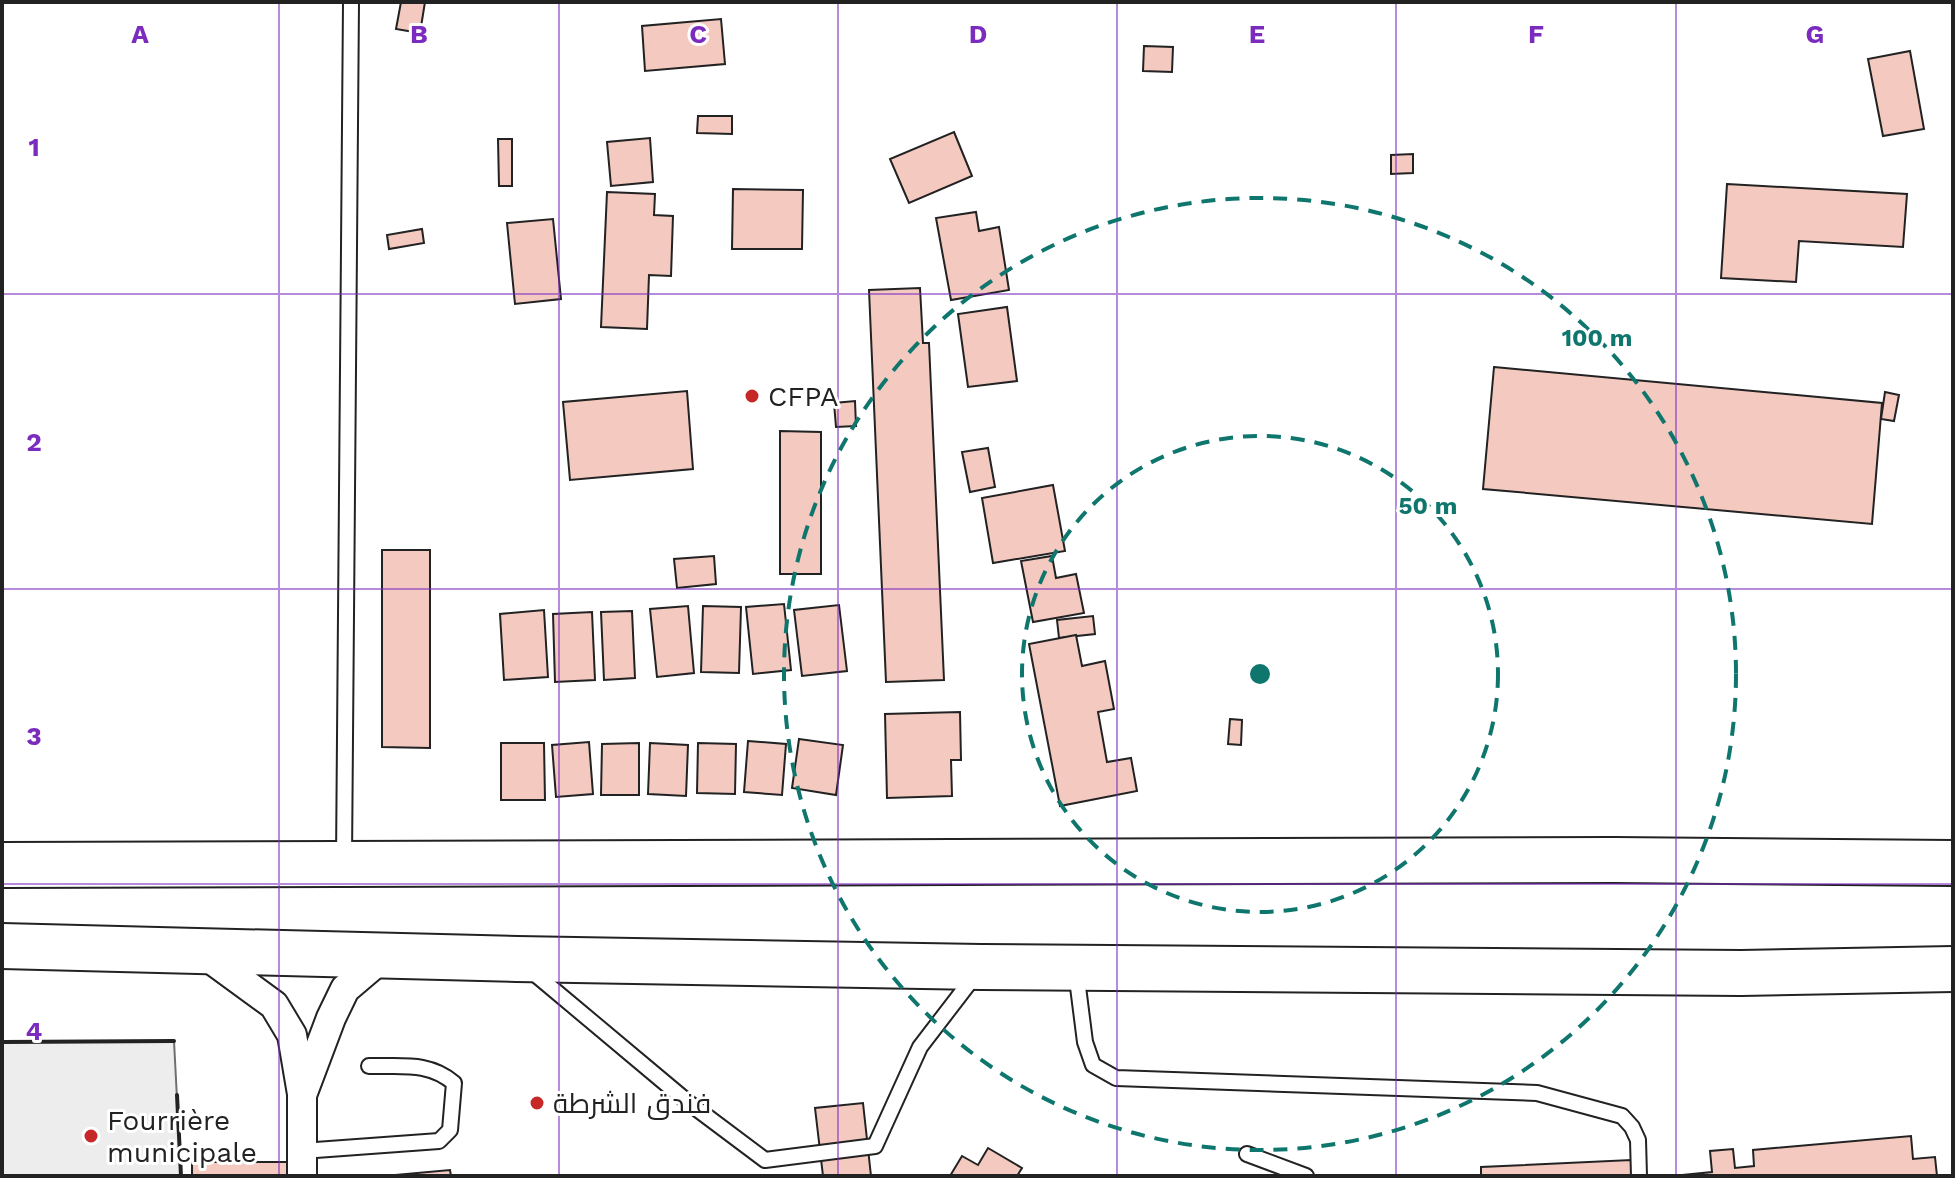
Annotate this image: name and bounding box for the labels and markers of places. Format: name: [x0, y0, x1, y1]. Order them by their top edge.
place label: CFPA: [768, 380, 839, 413]
marker: CFPA: [743, 387, 761, 405]
centre of rings: [1246, 660, 1274, 688]
place label: فندق الشرطة: [553, 1087, 711, 1120]
marker: فندق الشرطة: [528, 1094, 546, 1112]
place label: Fourrière municipale: [107, 1104, 257, 1169]
marker: Fourrière municipale: [82, 1127, 100, 1145]

